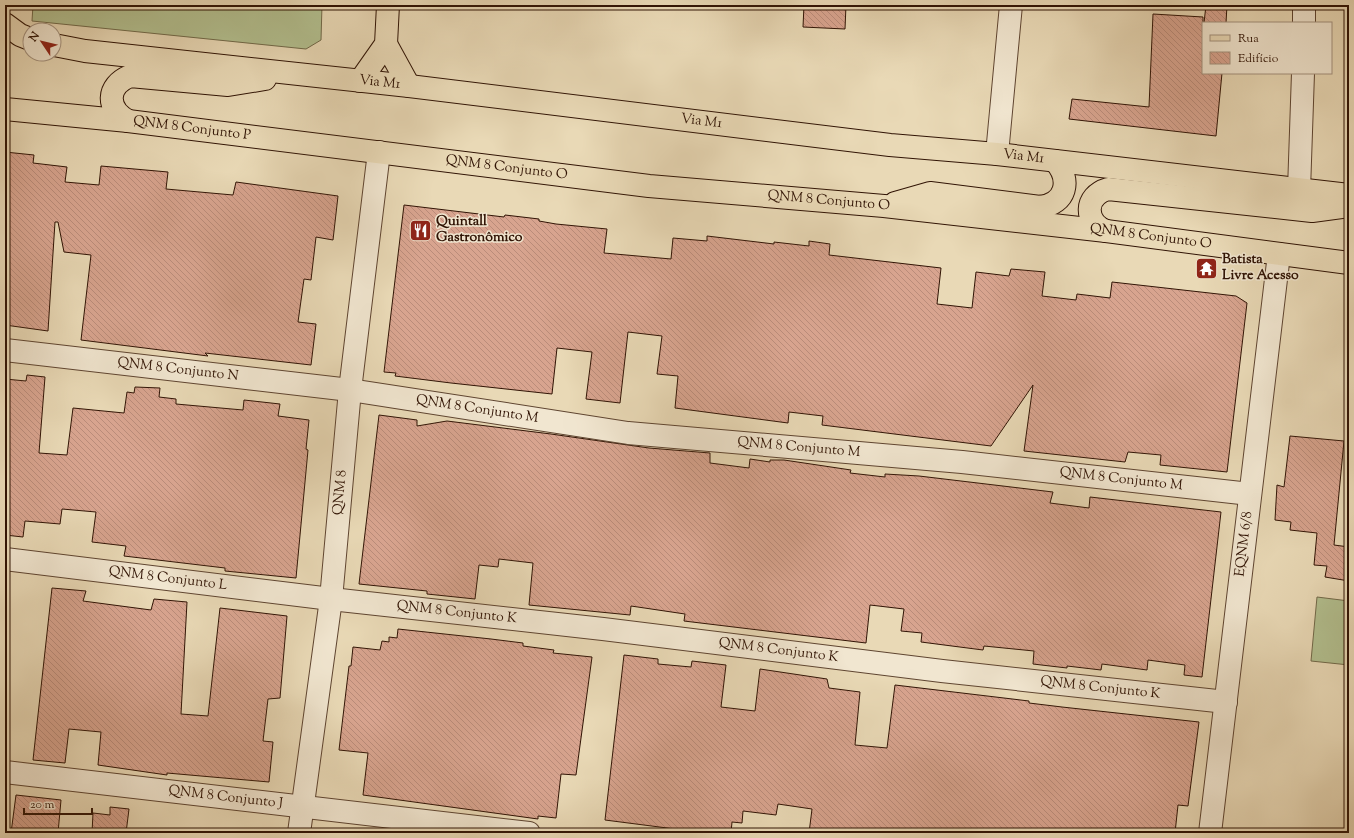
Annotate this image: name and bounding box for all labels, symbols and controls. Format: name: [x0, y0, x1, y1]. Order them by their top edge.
north arrow: [22, 22, 62, 62]
legend: [1202, 22, 1332, 74]
text: N: [25, 28, 44, 46]
text: Rua: [1238, 30, 1259, 48]
text: Edifício: [1238, 50, 1279, 68]
street label: Via M1: [358, 71, 402, 95]
street label: Via M1: [680, 109, 723, 134]
street label: QNM 8 Conjunto P: [132, 112, 252, 146]
street label: Via M1: [1002, 145, 1045, 169]
street label: QNM 8 Conjunto O: [444, 151, 569, 186]
street label: QNM 8 Conjunto O: [767, 186, 891, 216]
place label: Quintall Gastronômico: [436, 212, 523, 248]
restaurant icon: Quintall Gastronômico: [407, 217, 433, 243]
street label: QNM 8 Conjunto O: [1089, 219, 1213, 255]
place label: Batista Livre Acesso: [1222, 250, 1299, 286]
temple icon: Batista Livre Acesso: [1193, 255, 1219, 281]
street label: QNM 8 Conjunto N: [116, 353, 240, 387]
street label: QNM 8 Conjunto M: [415, 390, 540, 429]
street label: QNM 8 Conjunto M: [736, 433, 861, 463]
street label: QNM 8 Conjunto M: [1059, 463, 1184, 496]
street label: QNM 8: [329, 469, 353, 516]
street label: EQNM 6/8: [1231, 510, 1258, 578]
street label: QNM 8 Conjunto L: [107, 562, 229, 596]
street label: QNM 8 Conjunto K: [396, 596, 518, 629]
street label: QNM 8 Conjunto K: [717, 633, 840, 668]
street label: QNM 8 Conjunto K: [1039, 672, 1162, 705]
street label: QNM 8 Conjunto J: [167, 781, 284, 814]
scale bar: [24, 790, 92, 816]
text: 20 m: [30, 796, 55, 814]

